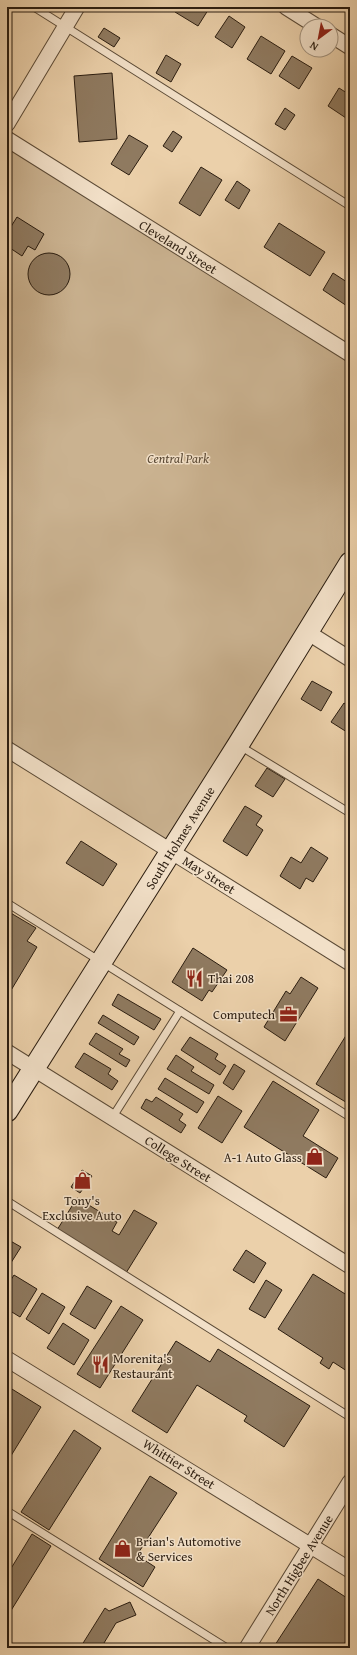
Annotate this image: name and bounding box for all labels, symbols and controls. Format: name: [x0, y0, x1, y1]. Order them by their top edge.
north arrow: [299, 18, 339, 58]
text: N: [306, 37, 321, 55]
street label: Cleveland Street: [135, 215, 221, 279]
park label: Central Park: [147, 449, 209, 468]
street label: South Holmes Avenue: [141, 783, 219, 893]
street label: May Street: [179, 851, 239, 899]
restaurant icon: Thai 208: [185, 968, 205, 988]
place label: Thai 208: [208, 969, 254, 988]
office icon: Computech: [278, 1004, 298, 1024]
place label: Computech: [213, 1005, 276, 1024]
street label: College Street: [141, 1131, 215, 1187]
shop icon: A-1 Auto Glass: [305, 1147, 325, 1167]
place label: A-1 Auto Glass: [224, 1148, 302, 1167]
shop icon: Tony's Exclusive Auto: [72, 1171, 92, 1191]
place label: Tony's Exclusive Auto: [42, 1191, 122, 1225]
place label: Morenita's Restaurant: [113, 1349, 173, 1383]
restaurant icon: Morenita's Restaurant: [90, 1355, 110, 1375]
street label: Whittier Street: [139, 1434, 219, 1494]
street label: North Higbee Avenue: [260, 1511, 338, 1619]
place label: Brian's Automotive & Services: [136, 1532, 241, 1566]
shop icon: Brian's Automotive & Services: [113, 1538, 133, 1558]

